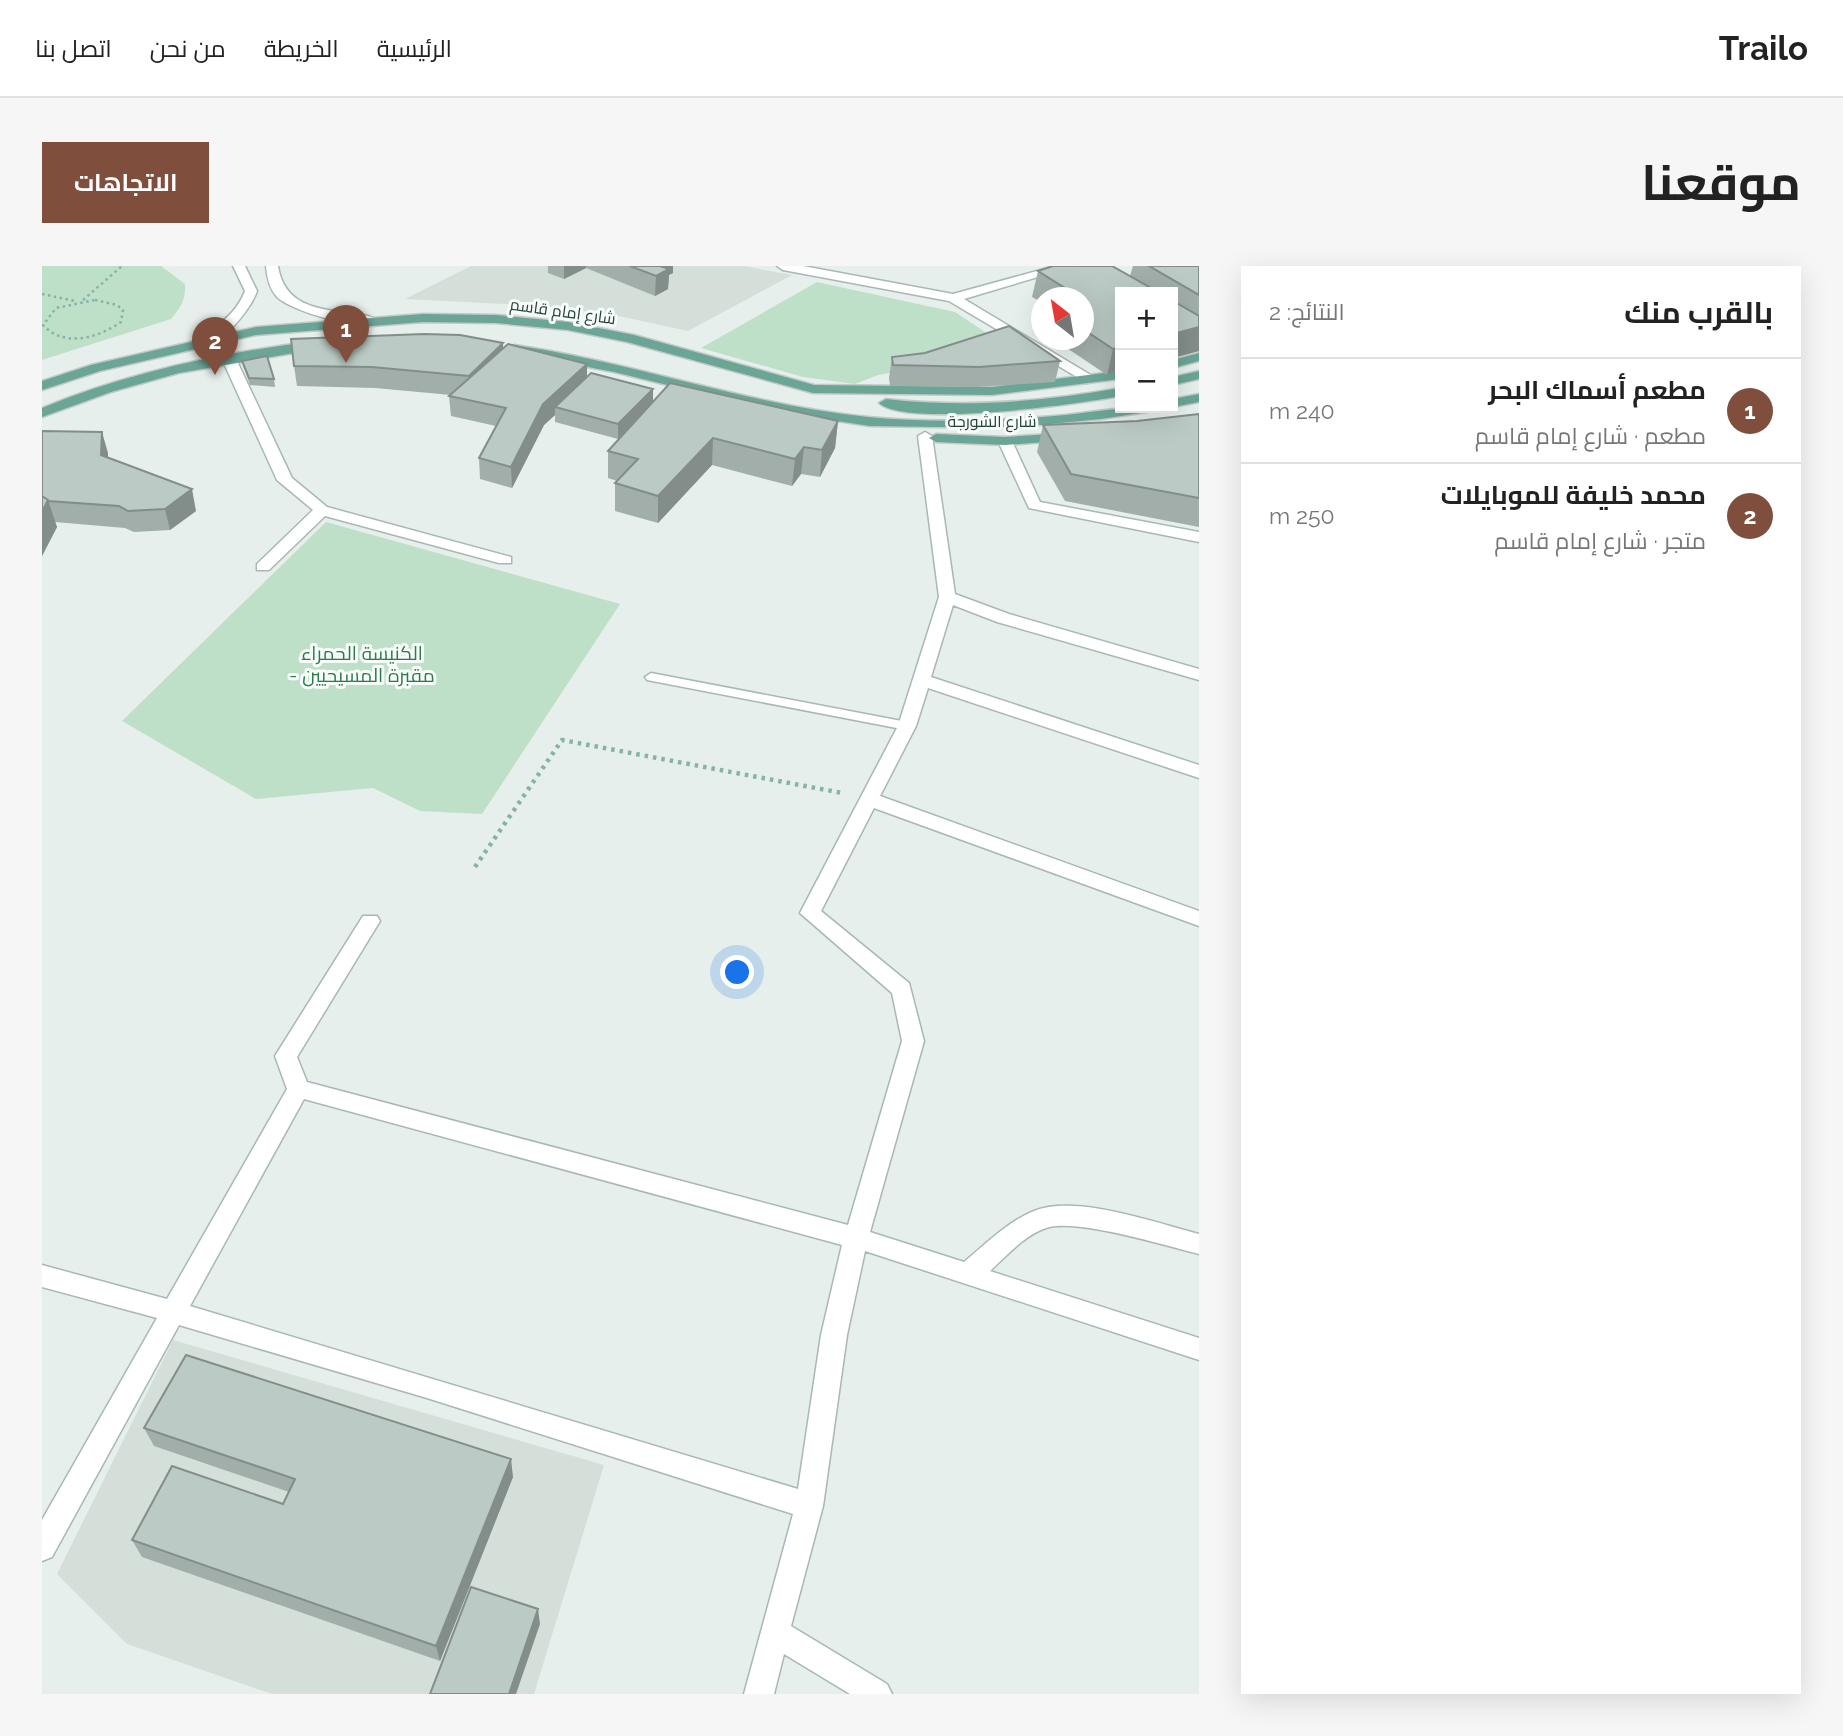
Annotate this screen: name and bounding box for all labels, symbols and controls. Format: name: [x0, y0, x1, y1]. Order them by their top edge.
text: Trailo: [1719, 29, 1808, 68]
text: اتصل بنا: [35, 34, 112, 63]
text: من نحن: [150, 34, 226, 63]
text: الخريطة: [264, 34, 339, 63]
text: الرئيسية: [377, 34, 452, 63]
button: الاتجاهات: [42, 142, 209, 223]
text: موقعنا: [1641, 154, 1801, 211]
north arrow: [1031, 287, 1094, 350]
map controls: [1115, 287, 1178, 413]
button: +: [1115, 287, 1178, 350]
street label: شارع إمام قاسم: [509, 295, 617, 330]
text: بالقرب منك: [1624, 295, 1773, 330]
text: النتائج: 2: [1269, 298, 1345, 325]
pin: 1: [323, 305, 369, 363]
pin: 2: [192, 317, 238, 375]
button: −: [1115, 350, 1178, 413]
text: مطعم أسماك البحر: [1488, 375, 1706, 405]
text: 240 m: [1269, 397, 1335, 424]
text: 1: [1744, 397, 1756, 424]
street label: شارع الشورجة: [947, 412, 1037, 433]
text: مطعم · شارع إمام قاسم: [1475, 422, 1706, 449]
text: محمد خليفة للموبايلات: [1441, 480, 1706, 510]
text: 250 m: [1269, 502, 1335, 529]
text: 2: [1744, 502, 1757, 529]
text: متجر · شارع إمام قاسم: [1494, 527, 1706, 554]
park label: الكنيسة الحمراء - مقبرة المسيحيين: [289, 642, 435, 687]
your location: [720, 955, 754, 989]

